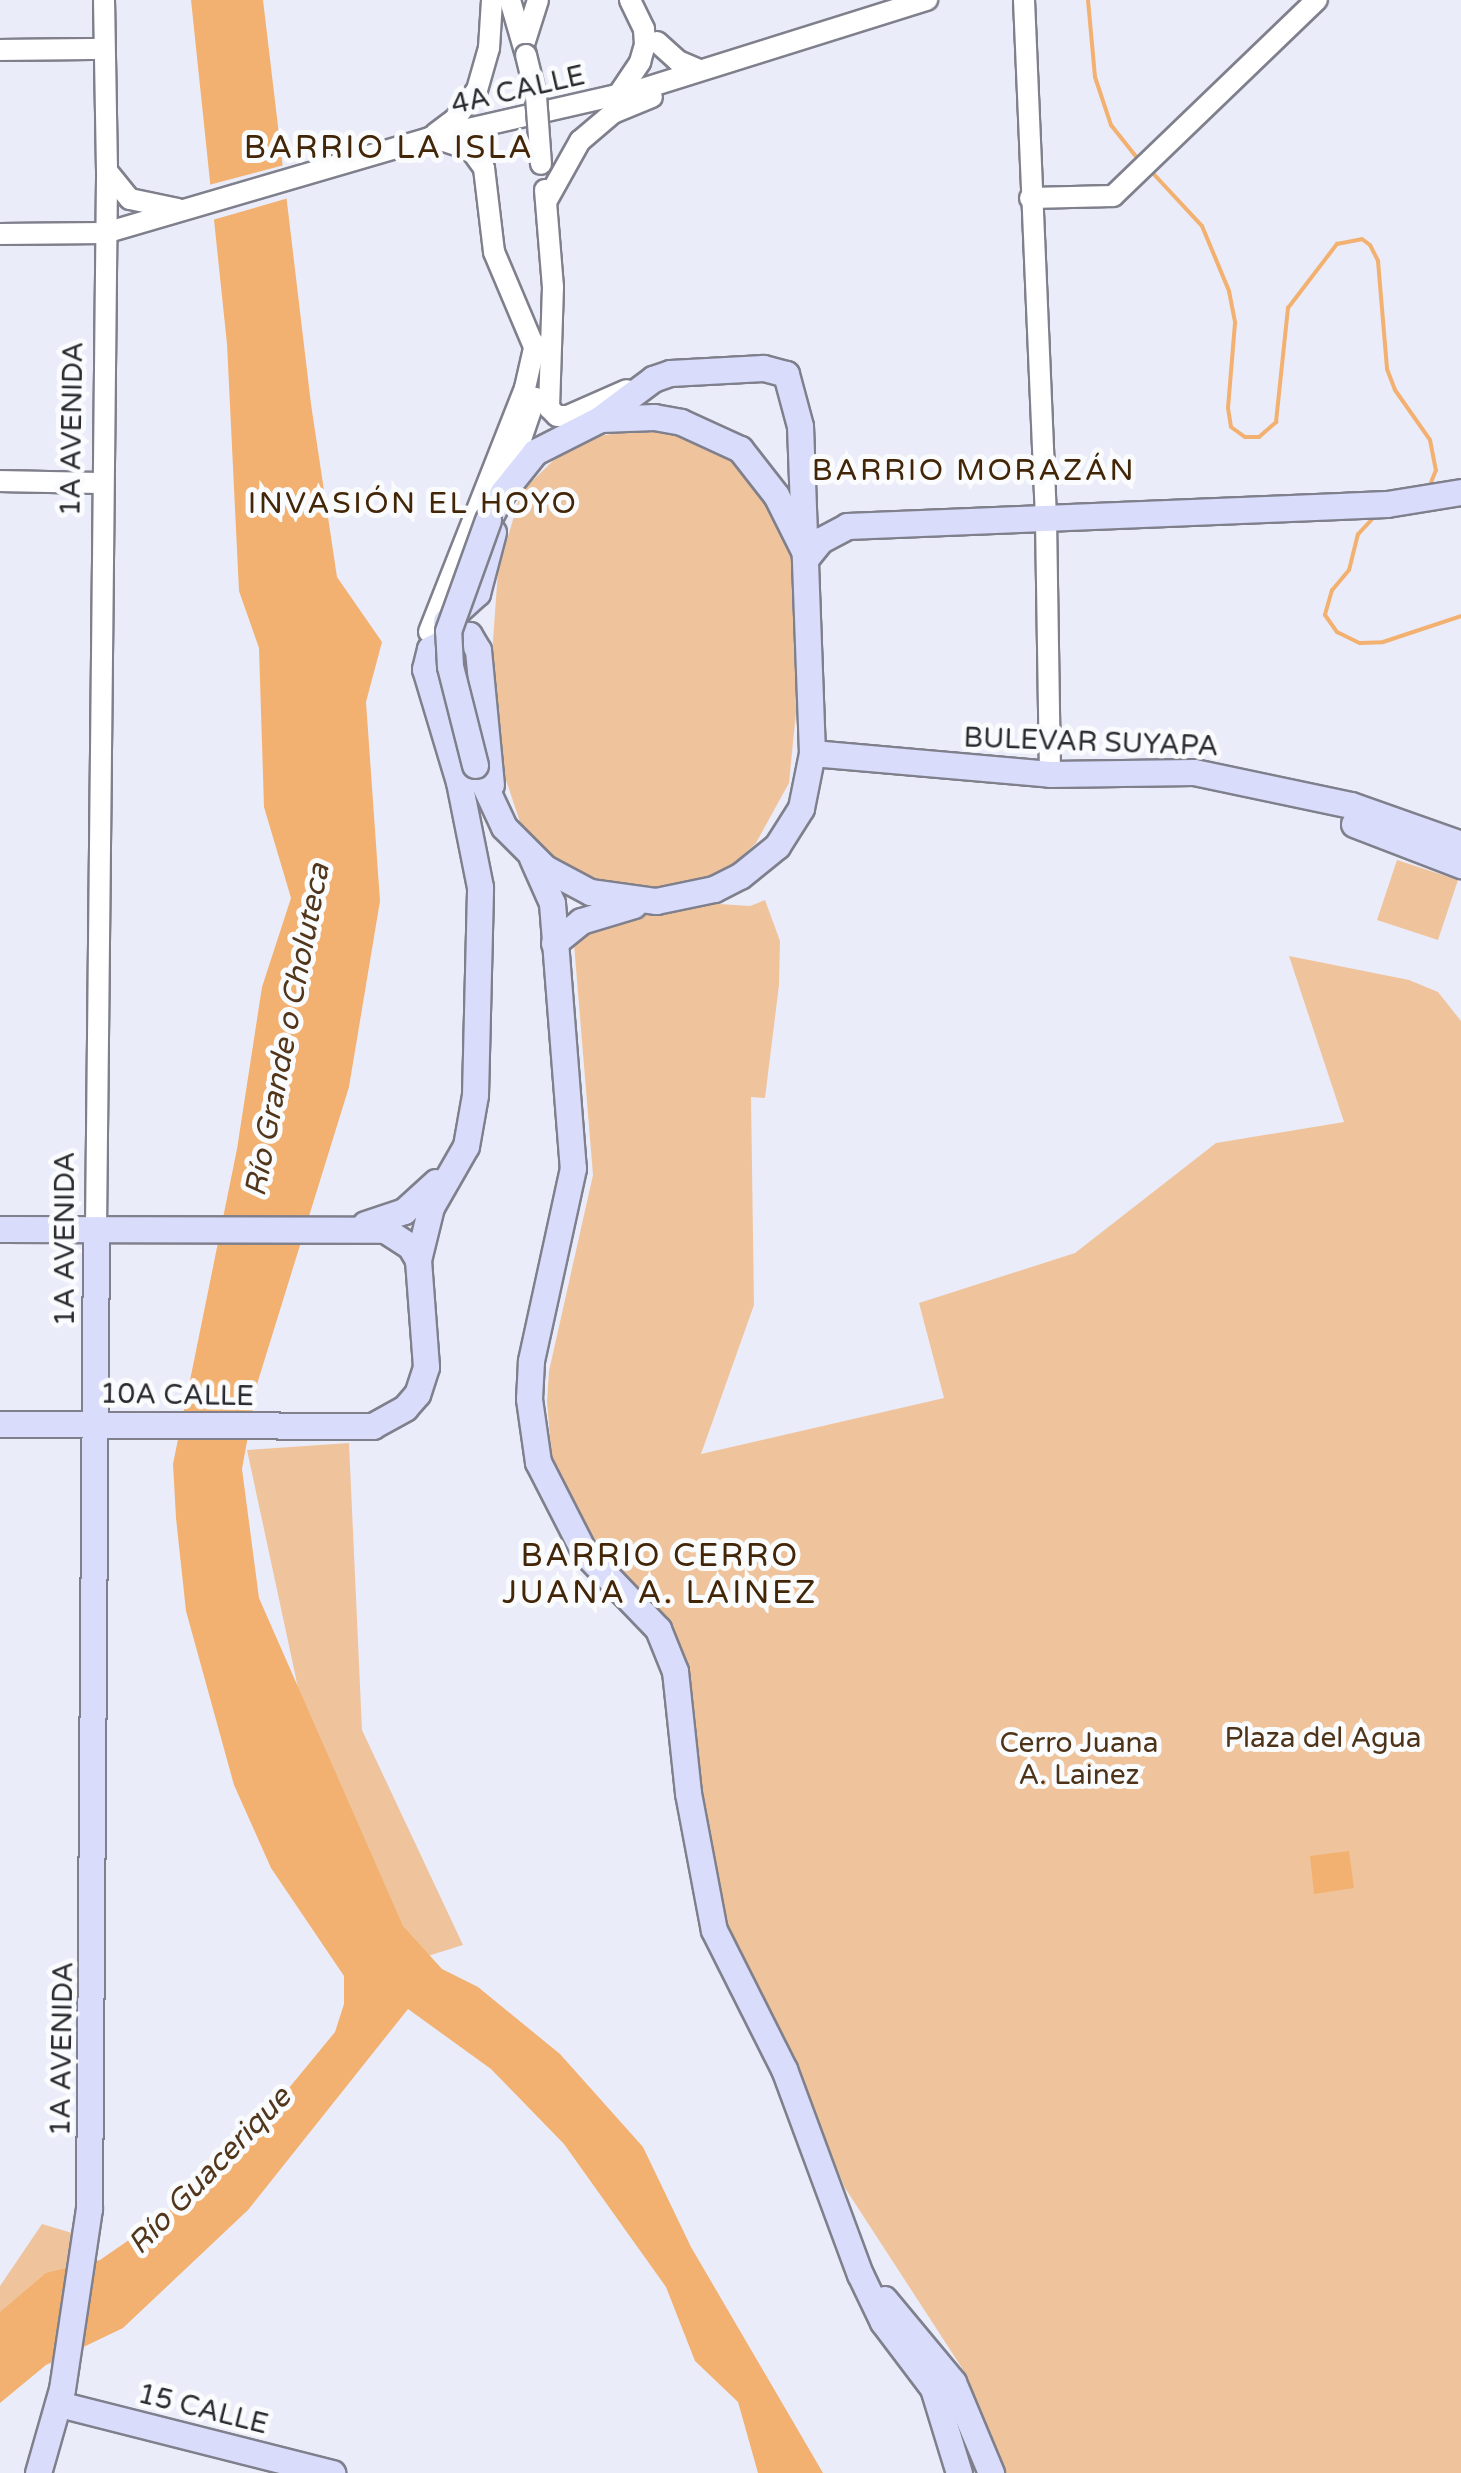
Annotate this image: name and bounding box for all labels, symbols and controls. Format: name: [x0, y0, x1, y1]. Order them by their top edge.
street label: 4A CALLE: [448, 58, 588, 122]
district label: BARRIO LA ISLA: [244, 129, 534, 167]
street label: 1A AVENIDA: [54, 341, 90, 517]
district label: BARRIO MORAZÁN: [812, 453, 1136, 489]
district label: INVASIÓN EL HOYO: [248, 486, 578, 522]
street label: BULEVAR SUYAPA: [963, 721, 1219, 763]
water label: Río Grande o Choluteca: [238, 861, 338, 1199]
street label: 1A AVENIDA: [48, 1152, 82, 1326]
street label: 10A CALLE: [100, 1377, 254, 1413]
district label: BARRIO CERRO JUANA A. LAINEZ: [502, 1538, 818, 1613]
park label: Plaza del Agua: [1224, 1721, 1422, 1755]
park label: Cerro Juana A. Lainez: [1000, 1726, 1158, 1792]
street label: 1A AVENIDA: [44, 1961, 80, 2137]
water label: Río Guacerique: [121, 2080, 299, 2262]
street label: 15 CALLE: [134, 2377, 272, 2441]

